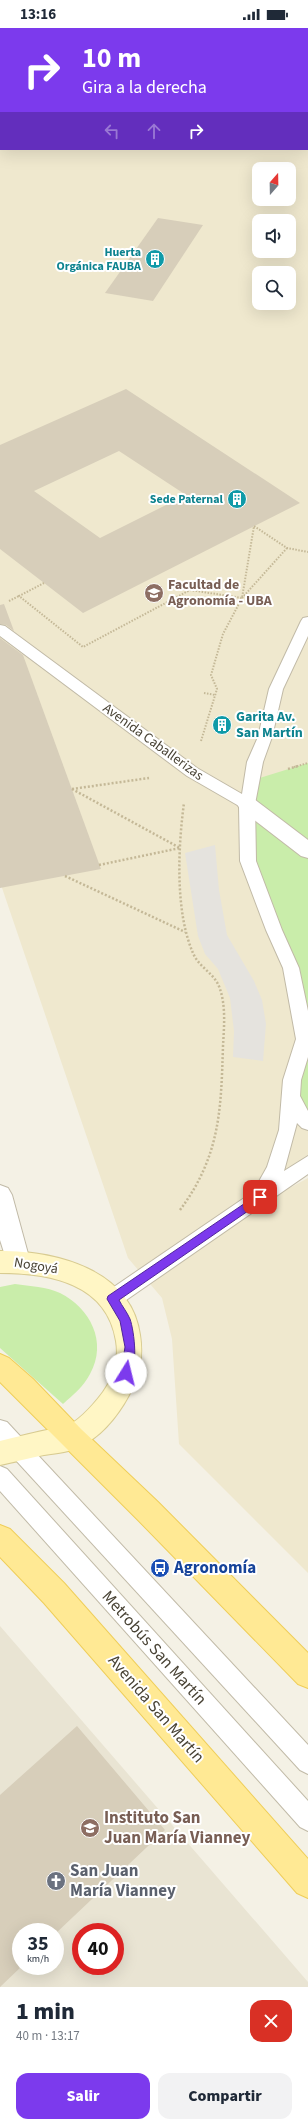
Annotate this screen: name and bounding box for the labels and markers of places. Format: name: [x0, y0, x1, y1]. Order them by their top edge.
place label: Huerta Orgánica FAUBA: [57, 244, 141, 275]
building icon: Huerta Orgánica FAUBA: [144, 248, 166, 270]
building icon: Sede Paternal: [226, 488, 248, 510]
place label: Sede Paternal: [150, 491, 224, 508]
place label: Facultad de Agronomía - UBA: [167, 575, 273, 611]
school or university icon: Facultad de Agronomía - UBA: [143, 582, 165, 604]
place label: Garita Av. San Martín: [236, 707, 303, 743]
building icon: Garita Av. San Martín: [211, 714, 233, 736]
pin: [243, 1180, 277, 1214]
place label: Agronomía: [173, 1556, 256, 1580]
bus stop icon: Agronomía: [149, 1557, 171, 1579]
place label: Instituto San Juan María Vianney: [104, 1806, 250, 1850]
school or university icon: Instituto San Juan María Vianney: [79, 1817, 101, 1839]
place label: San Juan María Vianney: [70, 1859, 176, 1903]
church icon: San Juan María Vianney: [45, 1870, 67, 1892]

